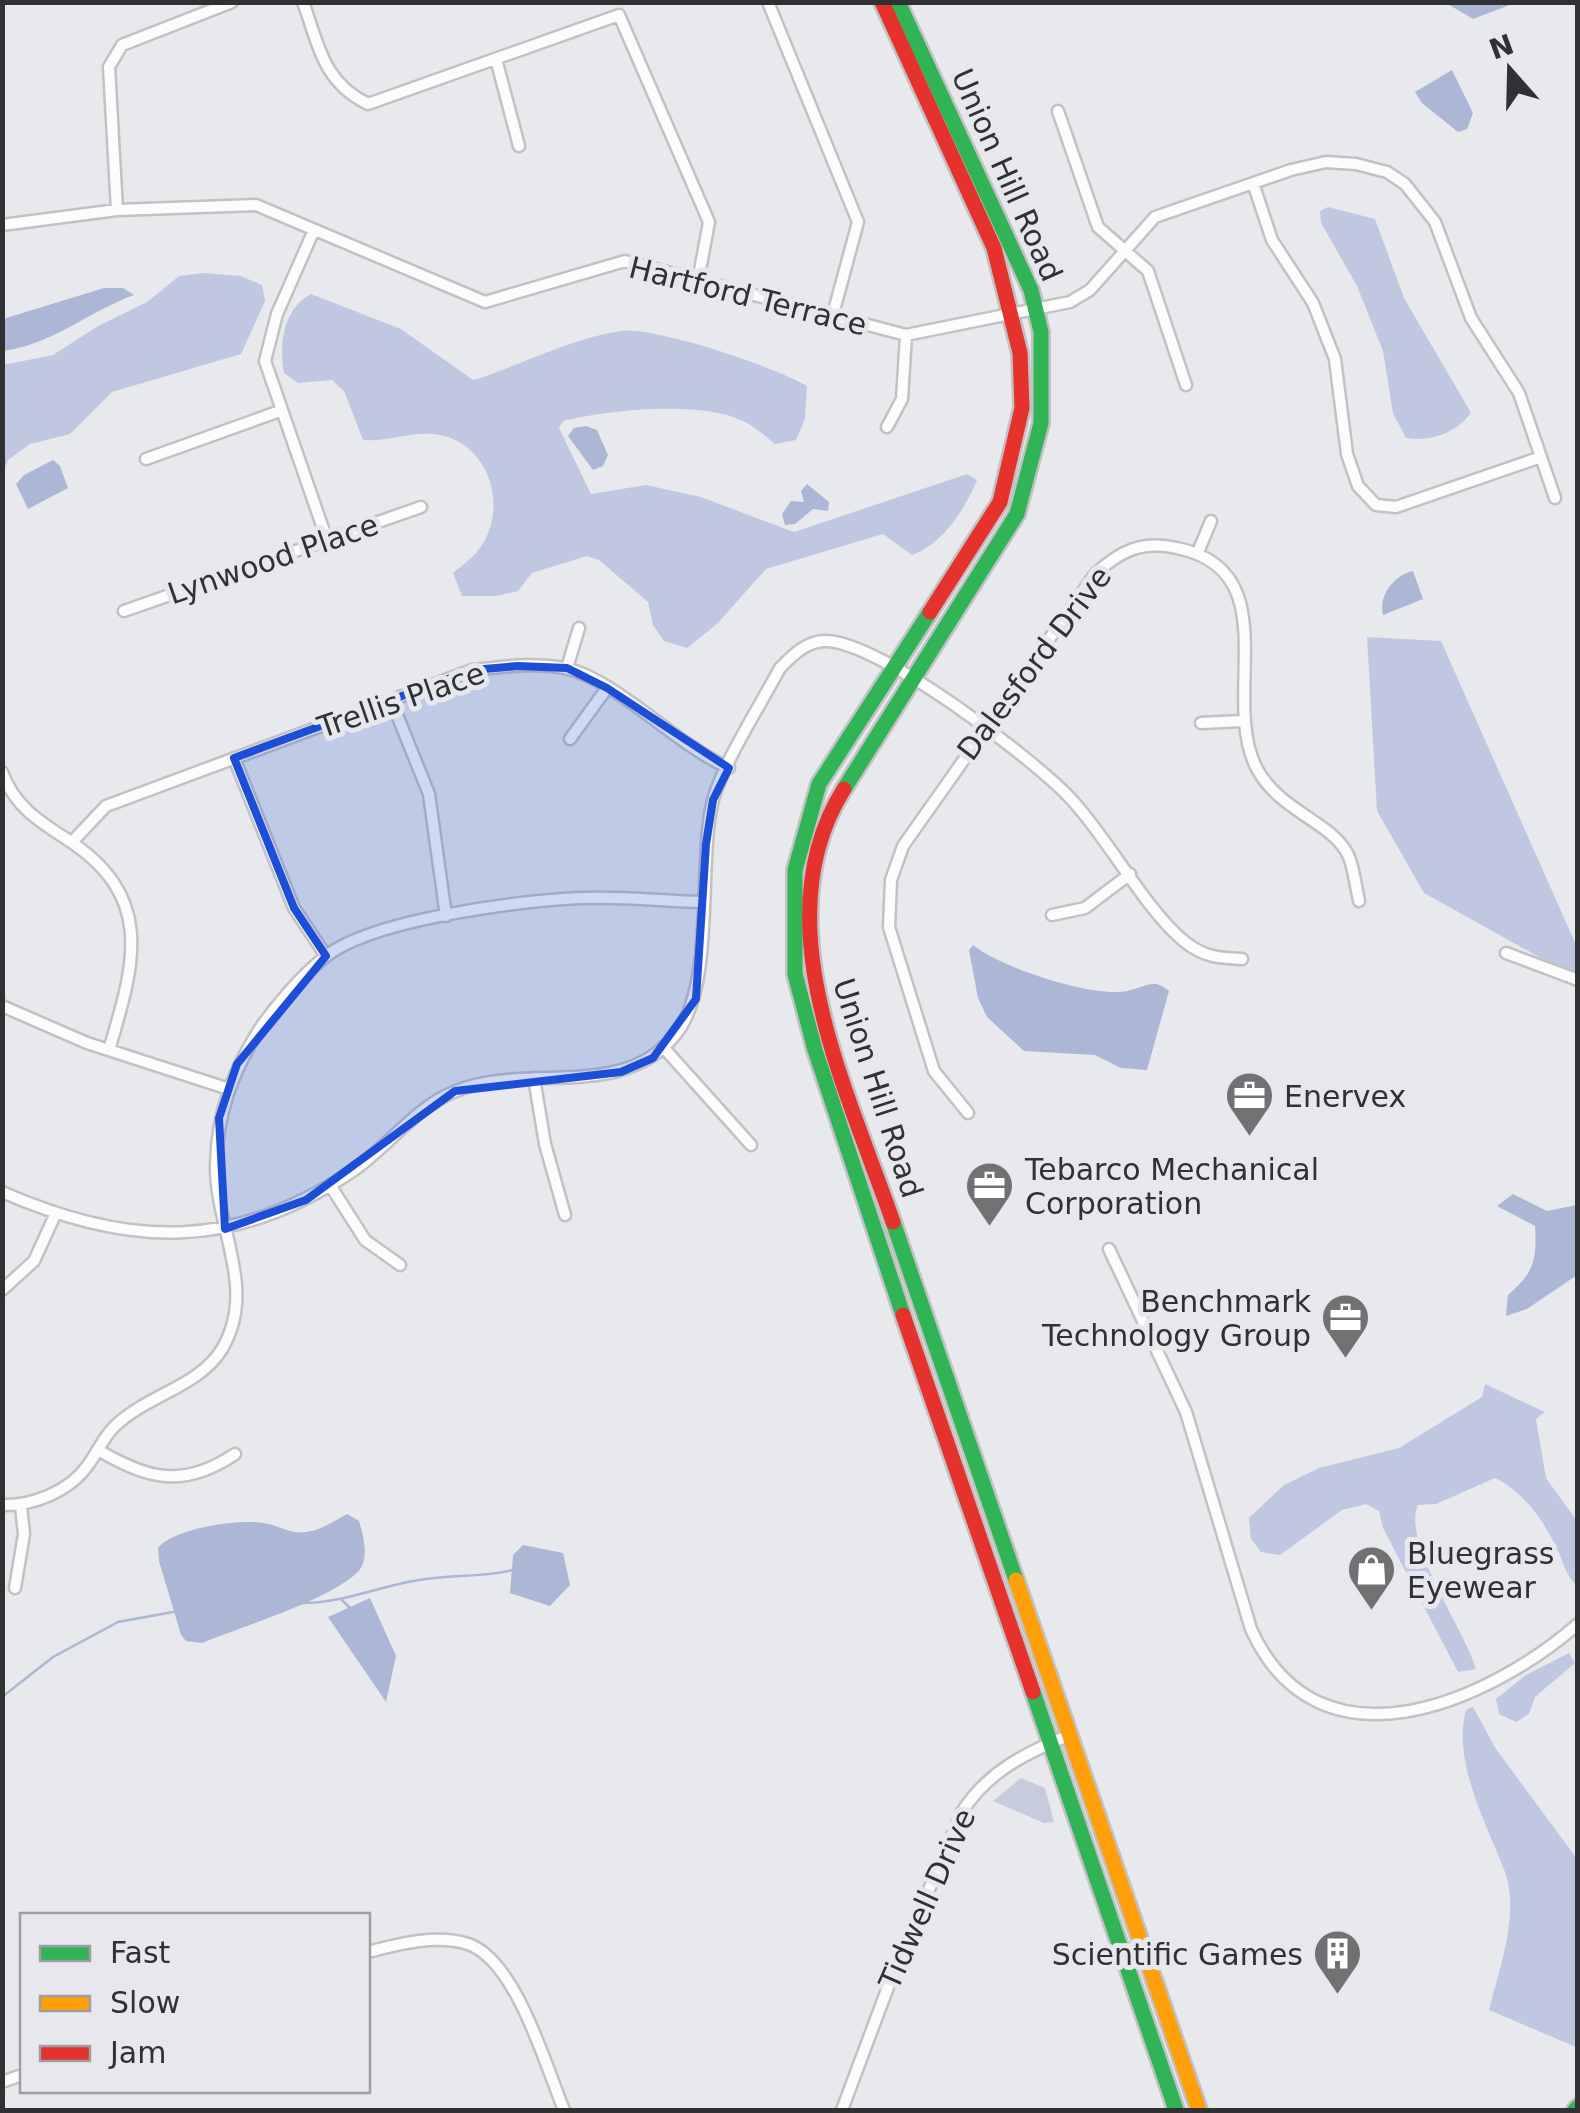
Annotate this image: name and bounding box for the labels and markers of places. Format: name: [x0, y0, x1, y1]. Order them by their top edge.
office icon: Enervex: [1223, 1070, 1275, 1138]
place label: Enervex: [1284, 1079, 1406, 1114]
place label: Tebarco Mechanical Corporation: [1024, 1152, 1319, 1221]
office icon: Tebarco Mechanical Corporation: [964, 1160, 1016, 1228]
place label: Benchmark Technology Group: [1041, 1284, 1312, 1353]
office icon: Benchmark Technology Group: [1320, 1292, 1372, 1360]
place label: Bluegrass Eyewear: [1407, 1536, 1554, 1605]
shop icon: Bluegrass Eyewear: [1346, 1544, 1398, 1612]
building icon: Scientific Games: [1312, 1928, 1364, 1996]
place label: Scientific Games: [1052, 1937, 1303, 1972]

